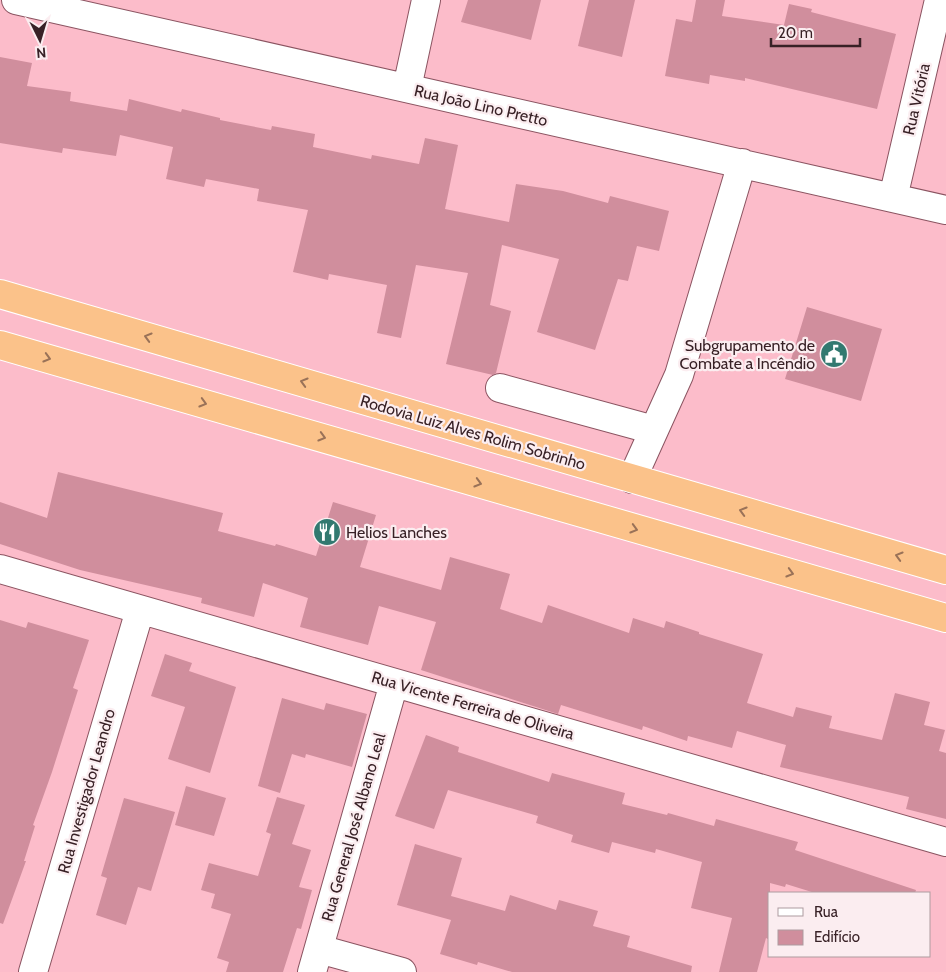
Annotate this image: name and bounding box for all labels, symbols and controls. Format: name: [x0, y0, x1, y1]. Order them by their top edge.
north arrow: [15, 15, 65, 65]
scale bar: [771, 15, 860, 47]
text: 20 m: [778, 24, 813, 42]
text: N: [35, 44, 47, 62]
street label: Rua Vitória: [899, 61, 934, 137]
street label: Rua João Lino Pretto: [412, 81, 550, 130]
one-way arrow: [144, 332, 152, 343]
place label: Subgrupamento de Combate a Incêndio: [679, 336, 815, 373]
public building icon: Subgrupamento de Combate a Incêndio: [819, 339, 849, 369]
one-way arrow: [42, 353, 50, 363]
one-way arrow: [300, 378, 309, 388]
street label: Rodovia Luiz Alves Rolim Sobrinho: [358, 391, 588, 474]
one-way arrow: [199, 397, 207, 407]
one-way arrow: [317, 431, 326, 442]
one-way arrow: [473, 478, 481, 488]
one-way arrow: [739, 507, 747, 517]
restaurant icon: Helios Lanches: [312, 517, 342, 547]
place label: Helios Lanches: [346, 523, 447, 542]
one-way arrow: [629, 523, 638, 534]
one-way arrow: [895, 552, 904, 562]
one-way arrow: [786, 567, 794, 578]
street label: Rua Vicente Ferreira de Oliveira: [369, 667, 577, 744]
street label: Rua Investigador Leandro: [54, 706, 119, 876]
street label: Rua General José Albano Leal: [317, 731, 390, 924]
legend: [768, 892, 931, 957]
text: Rua: [814, 903, 839, 921]
text: Edifício: [814, 928, 860, 946]

